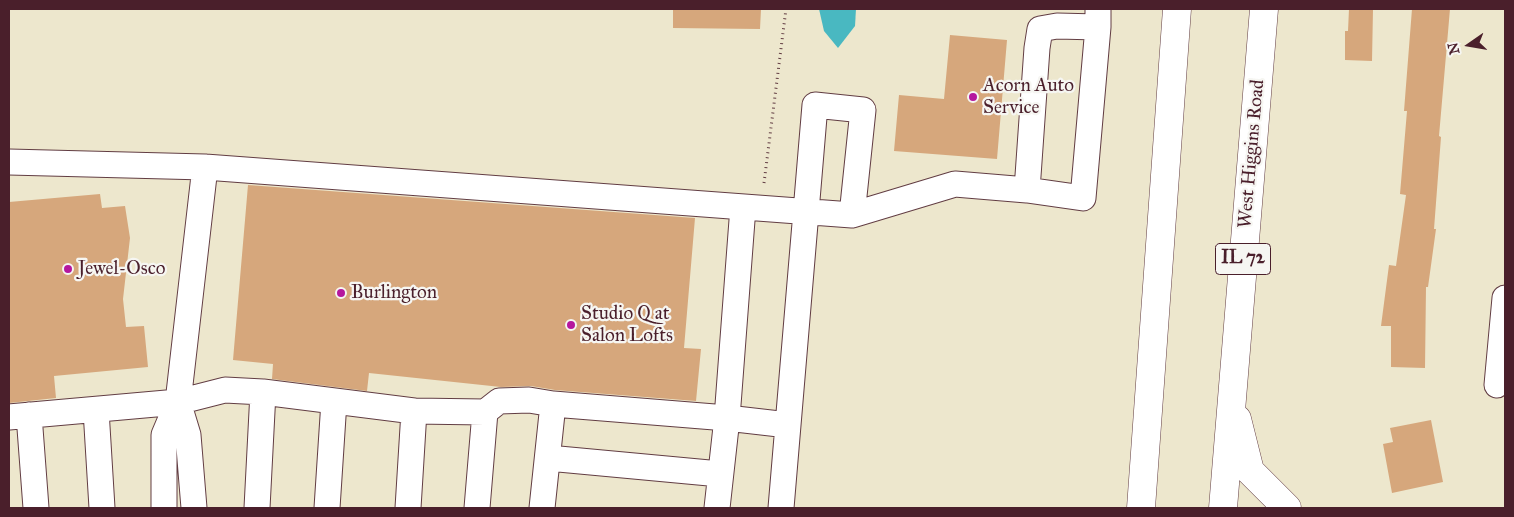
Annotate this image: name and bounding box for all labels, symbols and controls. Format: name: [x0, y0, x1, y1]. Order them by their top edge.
north arrow: [1444, 20, 1494, 70]
text: N: [1444, 41, 1464, 56]
place label: Acorn Auto Service: [983, 75, 1074, 119]
street label: West Higgins Road: [1234, 79, 1270, 229]
marker: Acorn Auto Service: [967, 91, 979, 103]
road number: IL 72: [1216, 243, 1270, 274]
place label: Jewel-Osco: [78, 258, 166, 280]
marker: Jewel-Osco: [62, 263, 74, 275]
place label: Burlington: [351, 282, 437, 304]
marker: Burlington: [335, 287, 347, 299]
place label: Studio Q at Salon Lofts: [581, 303, 673, 347]
marker: Studio Q at Salon Lofts: [565, 319, 577, 331]

